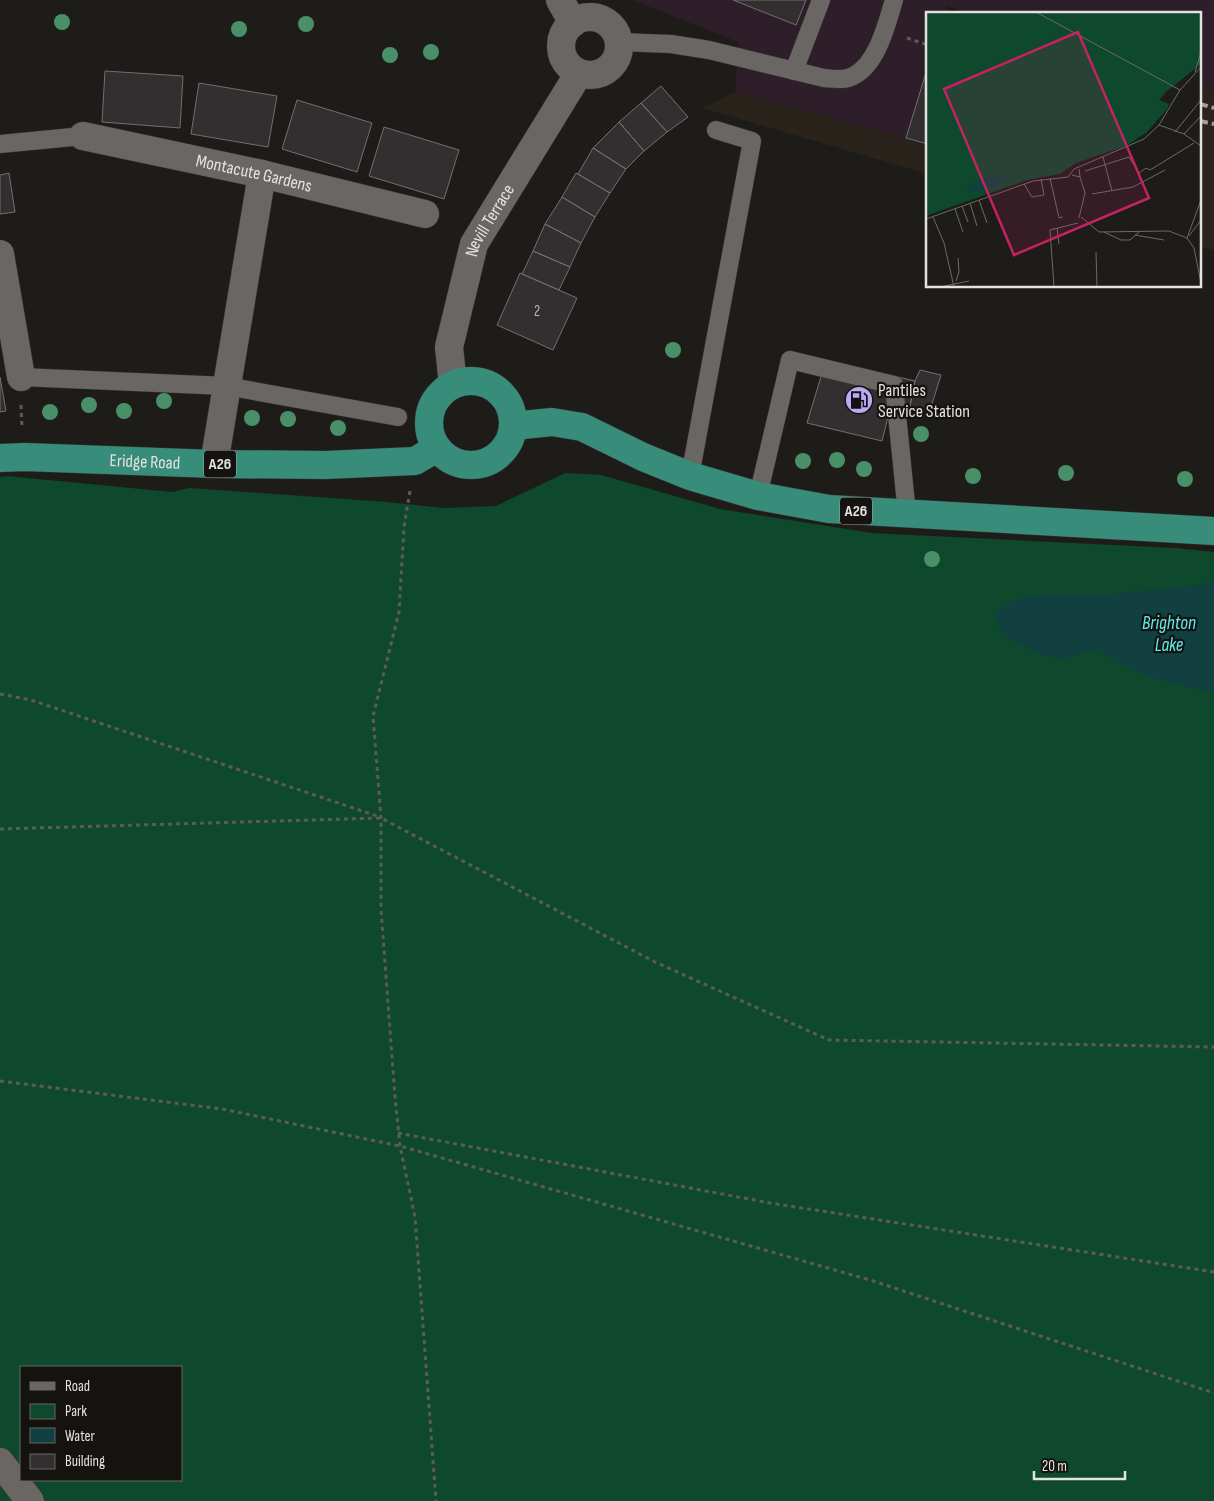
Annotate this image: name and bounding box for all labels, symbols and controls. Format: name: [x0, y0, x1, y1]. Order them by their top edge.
inset map: [926, 12, 1202, 288]
street label: Montacute Gardens: [194, 150, 314, 196]
street label: Nevill Terrace: [461, 180, 519, 259]
house number: 2: [534, 302, 540, 321]
place label: Pantiles Service Station: [878, 380, 970, 422]
fuel station icon: Pantiles Service Station: [844, 385, 874, 415]
street label: Eridge Road: [109, 450, 181, 473]
road number: A26: [204, 450, 236, 478]
road number: A26: [840, 498, 872, 524]
water label: Brighton Lake: [1142, 612, 1196, 657]
legend: [20, 1366, 182, 1481]
text: Road: [65, 1377, 90, 1396]
text: Park: [65, 1402, 87, 1421]
text: Water: [65, 1427, 96, 1446]
scale bar: [1034, 1448, 1125, 1480]
text: Building: [65, 1452, 105, 1471]
text: 20 m: [1042, 1457, 1067, 1476]

